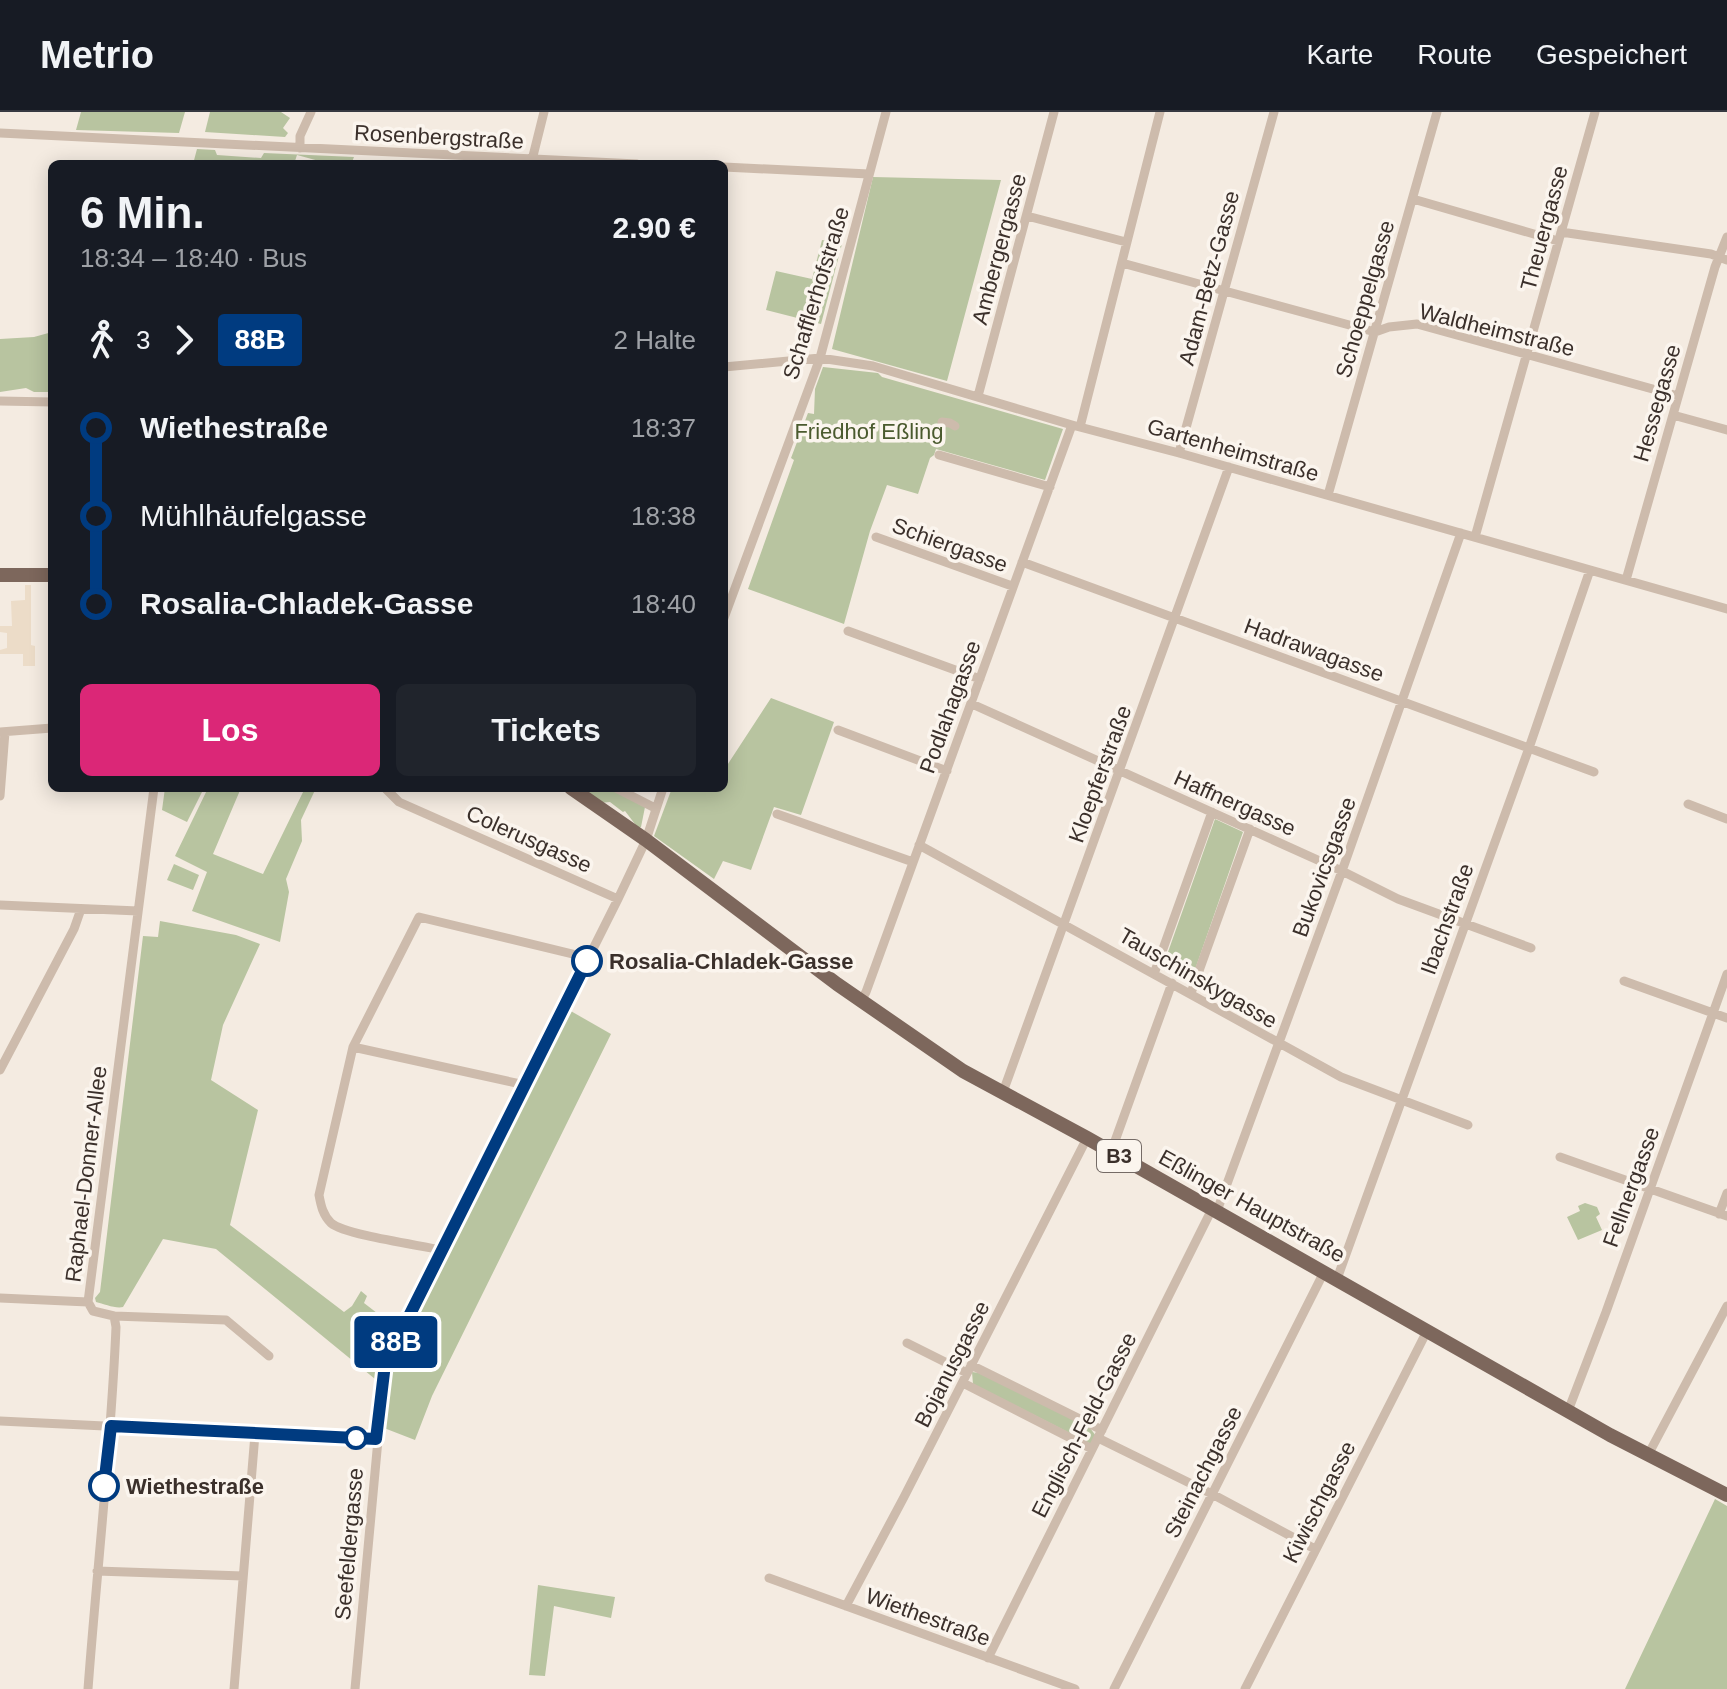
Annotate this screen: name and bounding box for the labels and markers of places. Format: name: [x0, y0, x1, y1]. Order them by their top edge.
marker: Rosalia-Chladek-Gasse: [572, 946, 602, 976]
place label: Rosalia-Chladek-Gasse: [609, 949, 854, 974]
unlabelled marker: [345, 1427, 367, 1449]
marker: Wiethestraße: [89, 1471, 119, 1501]
place label: Wiethestraße: [126, 1474, 264, 1499]

